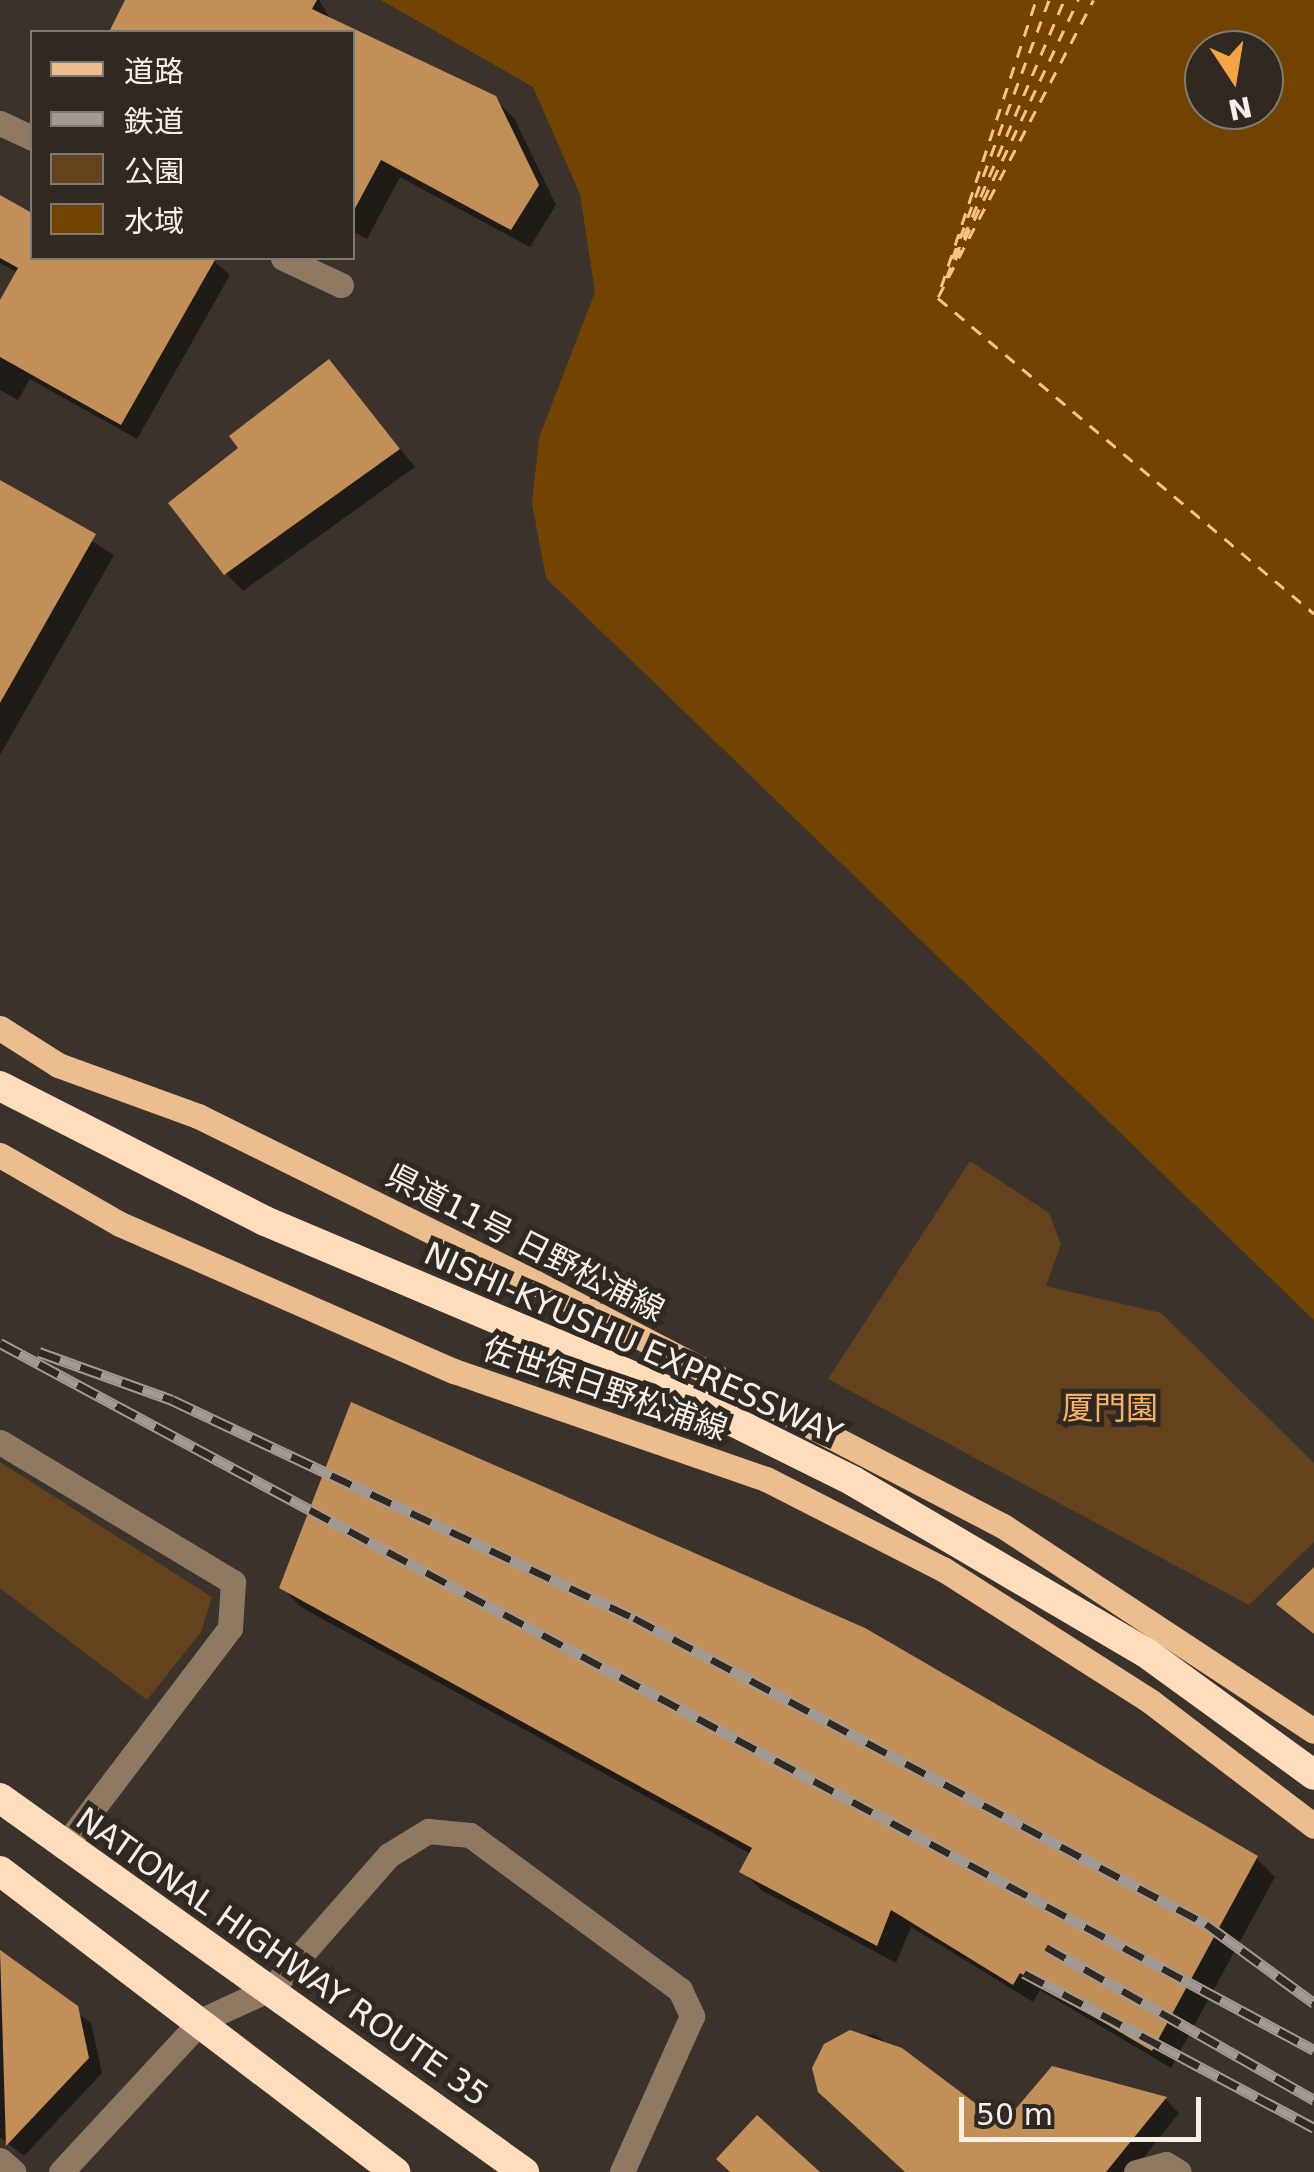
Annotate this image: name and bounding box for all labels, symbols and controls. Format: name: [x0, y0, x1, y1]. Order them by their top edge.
legend: [30, 30, 355, 260]
north arrow: [1184, 30, 1284, 130]
text: 道路: [124, 54, 184, 89]
text: N: [1225, 89, 1255, 126]
text: 鉄道: [124, 104, 184, 139]
text: 公園: [124, 154, 184, 189]
text: 水域: [124, 204, 184, 239]
street label: 県道11号 日野松浦線: [380, 1156, 670, 1330]
street label: NISHI-KYUSHU EXPRESSWAY: [418, 1234, 848, 1454]
street label: 佐世保日野松浦線: [478, 1329, 732, 1449]
park label: 厦門園: [1062, 1389, 1158, 1427]
street label: NATIONAL HIGHWAY ROUTE 35: [69, 1800, 495, 2114]
scale bar: [964, 2077, 1206, 2139]
text: 50 m: [976, 2097, 1053, 2132]

